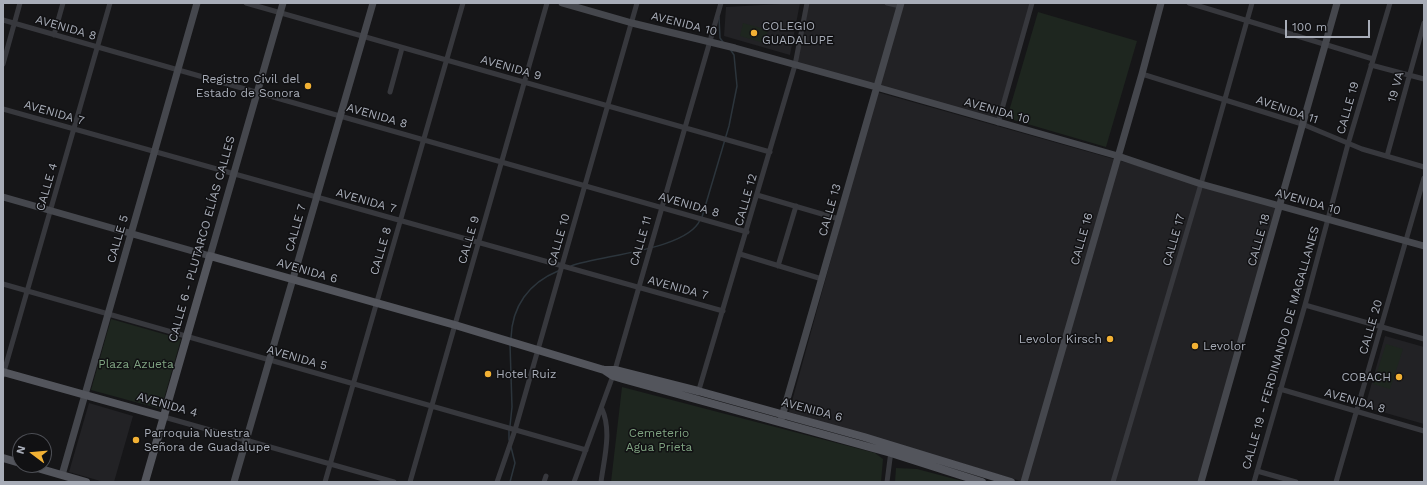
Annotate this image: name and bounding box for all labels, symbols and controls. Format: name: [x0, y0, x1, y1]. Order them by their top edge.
street label: AVENIDA 10: [649, 9, 719, 39]
street label: AVENIDA 8: [34, 12, 98, 44]
scale bar: [1287, 12, 1372, 38]
place label: COLEGIO GUADALUPE: [762, 19, 834, 47]
text: 100 m: [1292, 20, 1327, 34]
marker: COLEGIO GUADALUPE: [749, 28, 759, 38]
street label: AVENIDA 9: [479, 52, 543, 84]
street label: 19 VA: [1385, 70, 1407, 104]
place label: Registro Civil del Estado de Sonora: [196, 72, 300, 100]
street label: CALLE 19: [1334, 80, 1362, 136]
marker: Registro Civil del Estado de Sonora: [303, 81, 313, 91]
street label: AVENIDA 11: [1254, 93, 1320, 127]
street label: AVENIDA 10: [963, 95, 1031, 127]
street label: AVENIDA 7: [22, 98, 86, 128]
street label: AVENIDA 8: [345, 100, 409, 132]
street label: CALLE 6 - PLUTARCO ELÍAS CALLES: [166, 134, 238, 344]
street label: CALLE 4: [33, 161, 61, 213]
street label: CALLE 12: [732, 172, 760, 228]
street label: CALLE 13: [816, 182, 844, 238]
street label: AVENIDA 7: [334, 186, 398, 216]
street label: AVENIDA 10: [1274, 186, 1342, 218]
street label: AVENIDA 8: [657, 189, 721, 221]
street label: CALLE 7: [282, 202, 310, 254]
street label: CALLE 16: [1068, 211, 1096, 267]
street label: CALLE 10: [545, 212, 573, 268]
street label: CALLE 17: [1160, 212, 1188, 268]
street label: CALLE 18: [1245, 212, 1273, 268]
street label: CALLE 5: [104, 213, 132, 265]
street label: CALLE 9: [455, 214, 483, 266]
street label: CALLE 11: [627, 214, 655, 268]
street label: CALLE 8: [367, 225, 395, 277]
street label: CALLE 19 - FERDINANDO DE MAGALLANES: [1239, 225, 1323, 471]
street label: AVENIDA 6: [275, 255, 339, 287]
street label: AVENIDA 7: [646, 273, 710, 303]
street label: CALLE 20: [1356, 298, 1386, 356]
place label: Levolor Kirsch: [1019, 332, 1102, 346]
marker: Levolor Kirsch: [1105, 334, 1115, 344]
place label: Levolor: [1203, 339, 1246, 353]
marker: Levolor: [1190, 341, 1200, 351]
street label: AVENIDA 5: [265, 342, 329, 374]
park label: Plaza Azueta: [98, 357, 174, 371]
place label: Hotel Ruiz: [496, 367, 556, 381]
marker: Hotel Ruiz: [483, 369, 493, 379]
place label: COBACH: [1341, 370, 1391, 384]
marker: COBACH: [1394, 372, 1404, 382]
street label: AVENIDA 8: [1323, 385, 1387, 417]
street label: AVENIDA 4: [135, 389, 199, 421]
street label: AVENIDA 6: [780, 395, 844, 425]
place label: Parroquia Nuestra Señora de Guadalupe: [144, 426, 270, 454]
park label: Cemeterio Agua Prieta: [626, 426, 692, 454]
north arrow: [12, 433, 52, 473]
marker: Parroquia Nuestra Señora de Guadalupe: [131, 435, 141, 445]
text: N: [14, 444, 28, 456]

